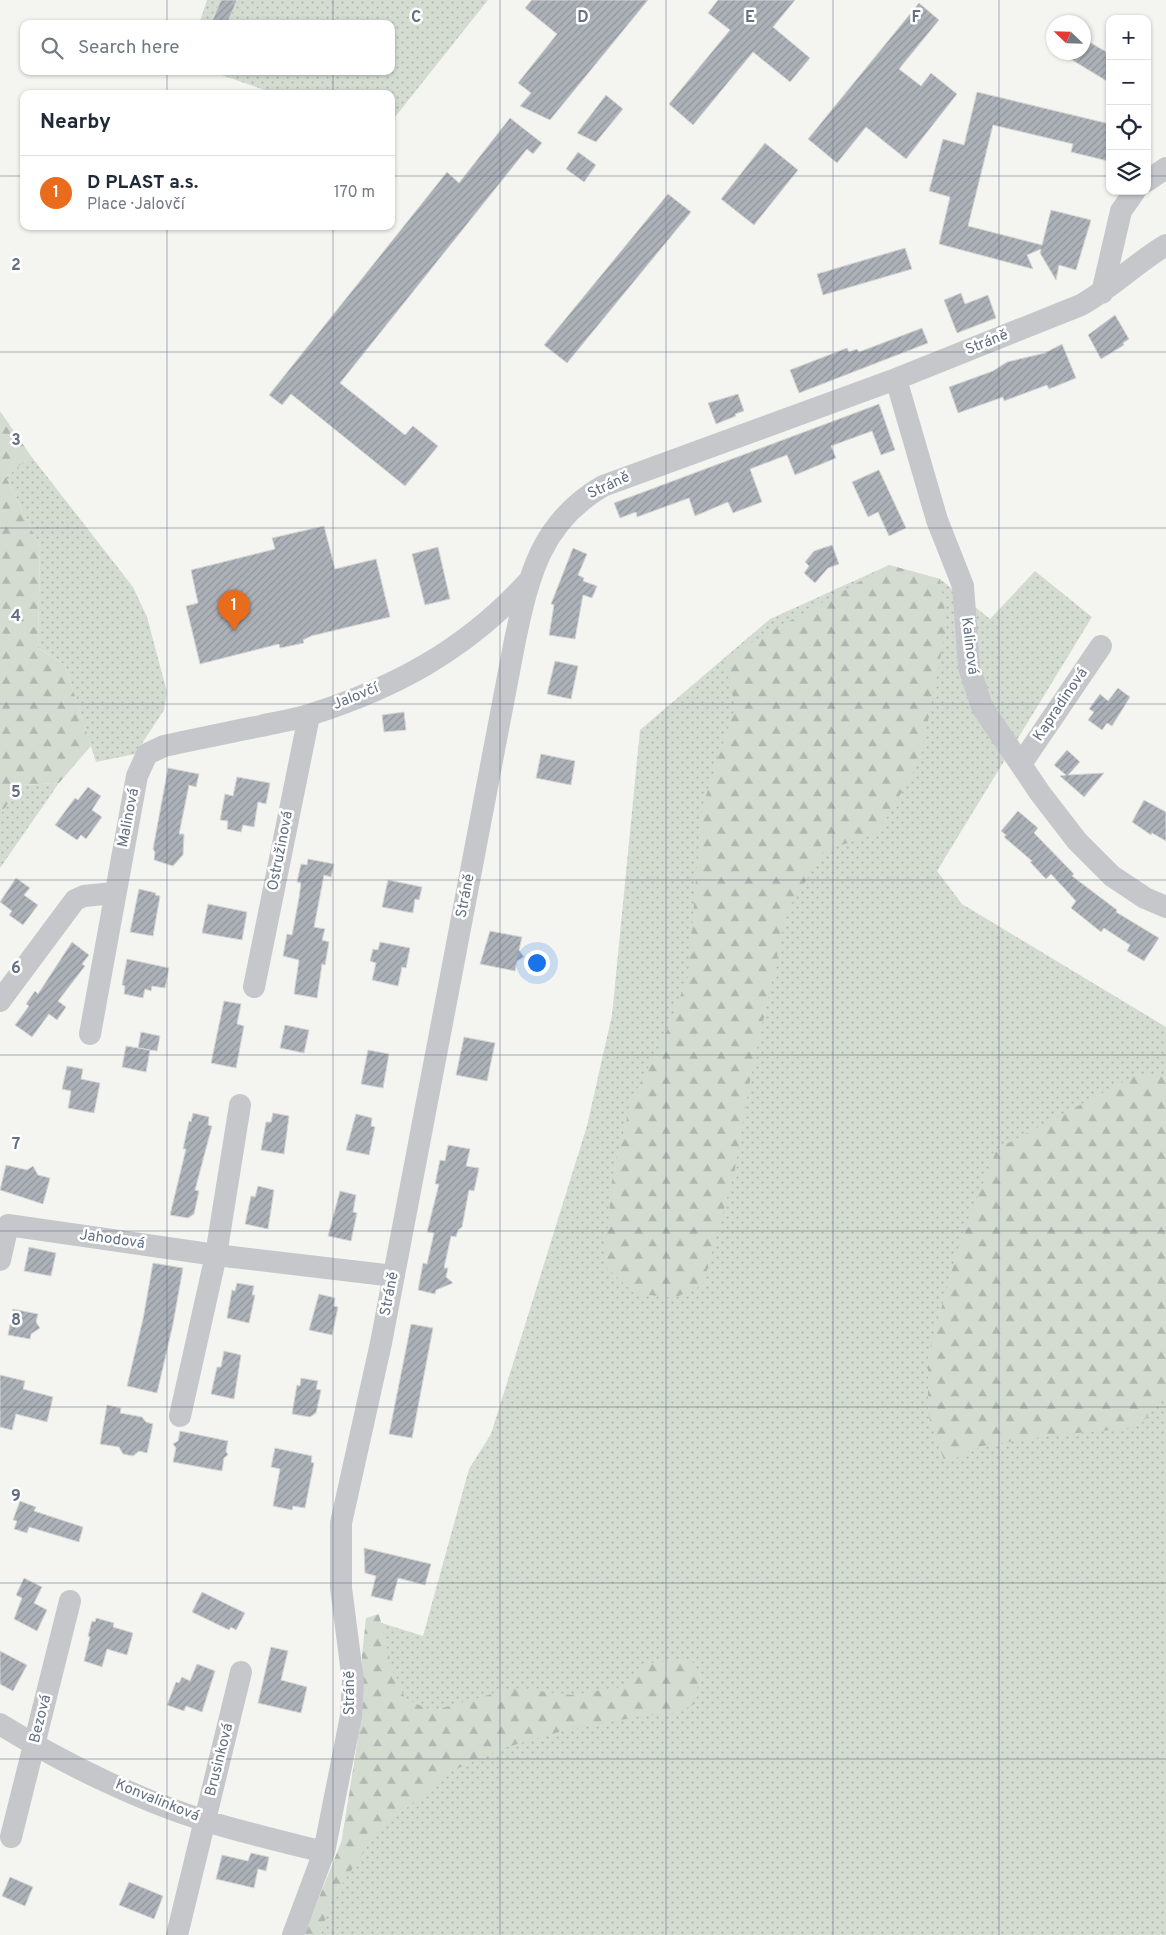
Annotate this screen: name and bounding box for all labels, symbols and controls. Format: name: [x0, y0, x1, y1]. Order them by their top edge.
text: C: [411, 8, 421, 28]
text: D: [577, 8, 589, 28]
text: E: [745, 8, 755, 28]
text: F: [911, 8, 921, 28]
north arrow: [1046, 15, 1091, 60]
map controls: [1106, 15, 1151, 195]
button: +: [1106, 15, 1151, 60]
search box: [20, 20, 395, 75]
icon: search: [38, 34, 66, 62]
text: Search here: [78, 36, 180, 60]
button: −: [1106, 60, 1151, 105]
button: locate: [1106, 105, 1151, 150]
text: Nearby: [40, 109, 111, 136]
button: layers: [1106, 150, 1151, 195]
text: D PLAST a.s.: [87, 171, 198, 195]
text: 1: [53, 183, 59, 203]
text: 170 m: [334, 183, 375, 203]
text: Place · Jalovčí: [87, 195, 185, 215]
text: 2: [11, 256, 21, 276]
street label: Stráně: [963, 326, 1011, 360]
text: 3: [11, 431, 21, 451]
street label: Stráně: [585, 468, 633, 504]
pin: 1: [218, 590, 250, 631]
text: 4: [11, 607, 21, 627]
street label: Kalinová: [956, 616, 982, 676]
street label: Kapradinová: [1029, 665, 1093, 745]
street label: Jalovčí: [330, 679, 383, 715]
text: 5: [11, 783, 21, 803]
street label: Malinová: [114, 787, 144, 849]
street label: Ostružinová: [264, 810, 298, 892]
street label: Stráně: [452, 872, 480, 920]
your location: [524, 950, 550, 976]
text: 6: [11, 959, 21, 979]
text: 7: [12, 1135, 20, 1155]
street label: Jahodová: [78, 1226, 146, 1254]
street label: Stráně: [376, 1270, 404, 1318]
text: 8: [11, 1311, 21, 1331]
text: 9: [11, 1487, 21, 1507]
street label: Stráně: [341, 1671, 360, 1715]
street label: Bezová: [26, 1693, 56, 1745]
street label: Brusinková: [202, 1721, 238, 1799]
street label: Konvalinková: [112, 1776, 202, 1827]

